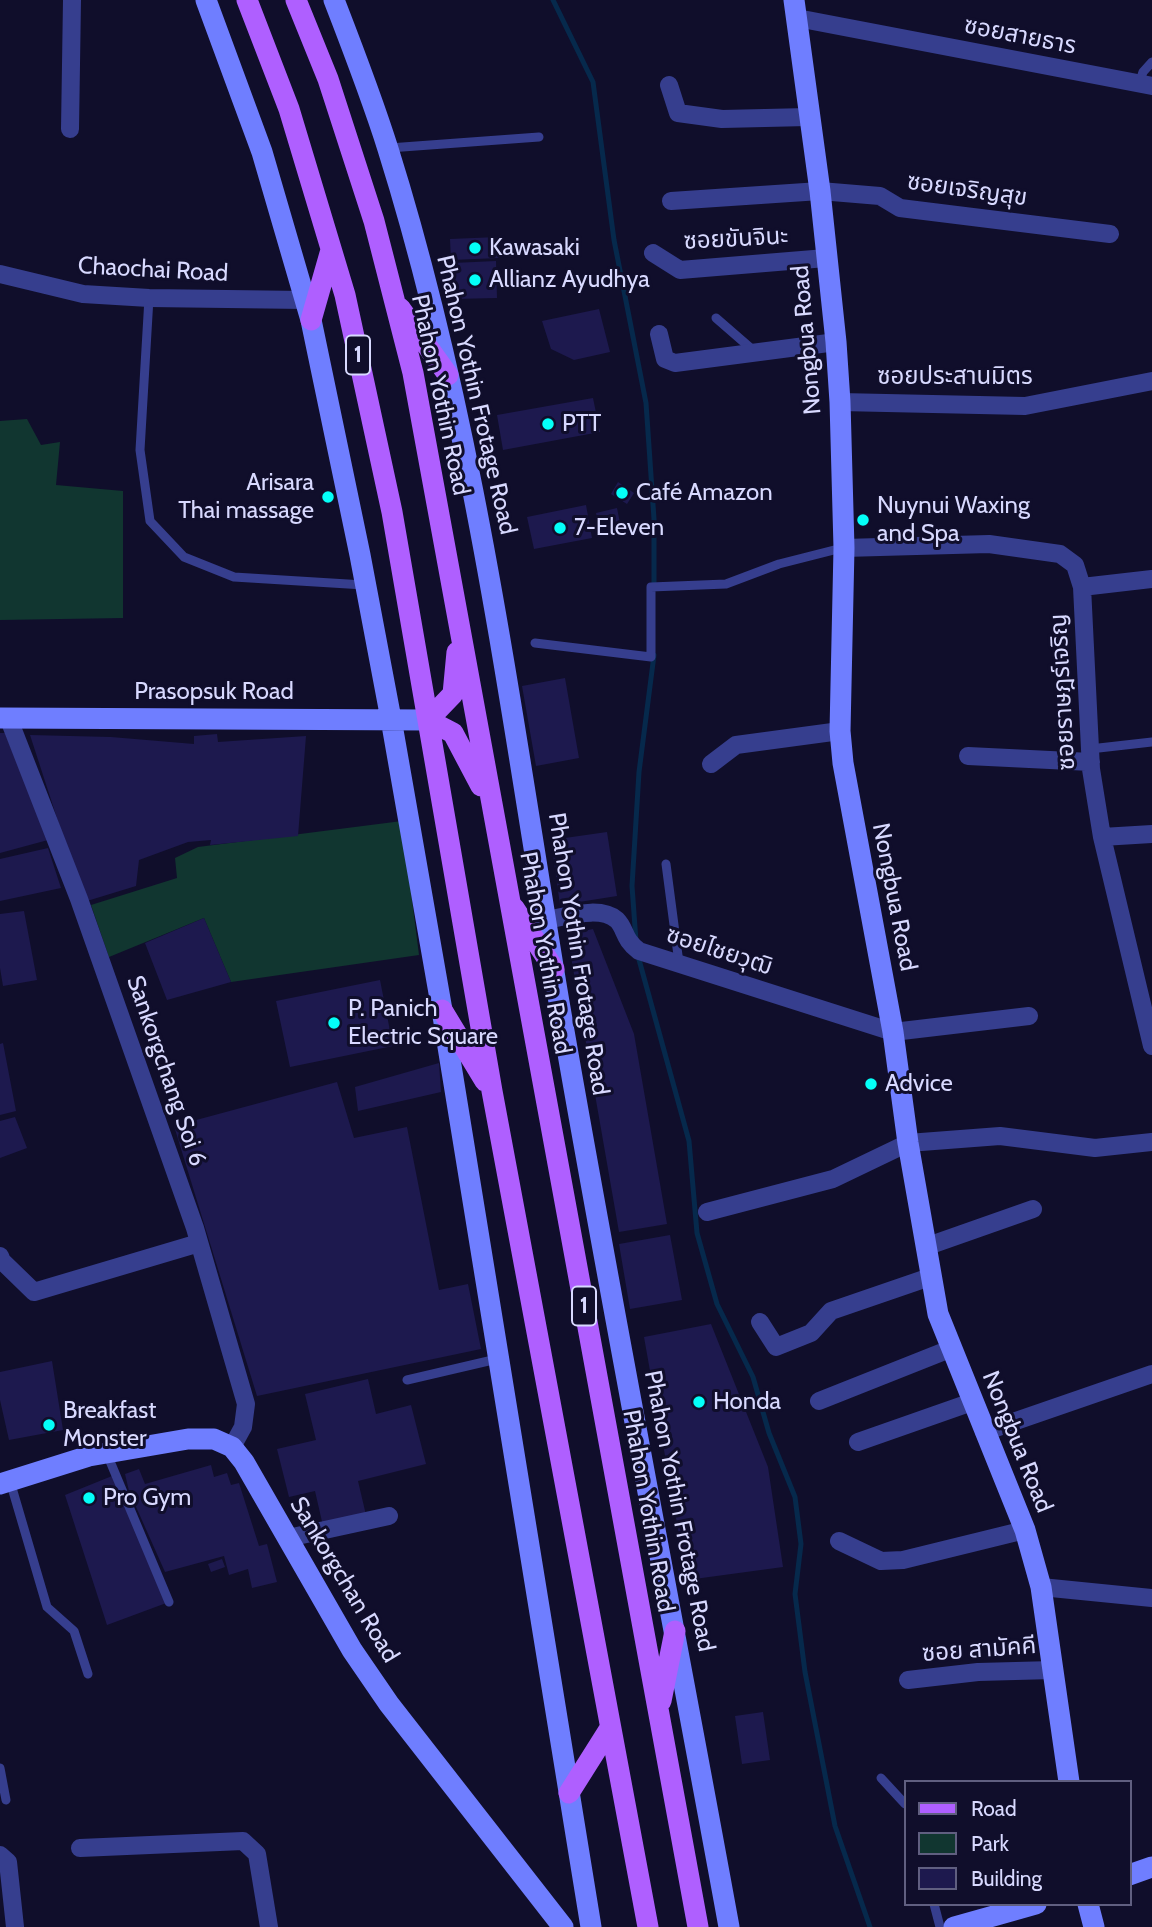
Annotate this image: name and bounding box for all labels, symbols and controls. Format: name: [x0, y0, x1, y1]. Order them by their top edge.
street label: ซอยสายธาร: [961, 11, 1079, 61]
street label: ซอยเจริญสุข: [905, 167, 1029, 213]
street label: ซอยขันจินะ: [683, 222, 789, 256]
place label: Kawasaki: [489, 234, 580, 262]
marker: Kawasaki: [467, 240, 483, 256]
street label: Chaochai Road: [77, 252, 229, 288]
street label: Phahon Yothin Frotage Road: [430, 253, 522, 537]
street label: Nongbua Road: [786, 264, 828, 416]
place label: Allianz Ayudhya: [489, 266, 650, 294]
marker: Allianz Ayudhya: [467, 272, 483, 288]
street label: Phahon Yothin Road: [405, 292, 475, 498]
road number: 1: [346, 336, 370, 374]
street label: ซอยประสานมิตร: [877, 363, 1033, 391]
place label: PTT: [562, 410, 601, 438]
marker: PTT: [540, 416, 556, 432]
place label: Arisara Thai massage: [178, 469, 314, 525]
place label: Café Amazon: [636, 479, 773, 507]
marker: Café Amazon: [614, 485, 630, 501]
marker: Arisara Thai massage: [320, 489, 336, 505]
place label: Nuynui Waxing and Spa: [877, 492, 1030, 548]
marker: Nuynui Waxing and Spa: [855, 512, 871, 528]
place label: 7-Eleven: [574, 514, 664, 542]
marker: 7-Eleven: [552, 520, 568, 536]
street label: ซอยราษฎร์เจริญ: [1045, 613, 1081, 771]
street label: Prasopsuk Road: [134, 678, 294, 706]
street label: Phahon Yothin Frotage Road: [541, 811, 615, 1097]
street label: Nongbua Road: [866, 821, 922, 973]
street label: Phahon Yothin Road: [513, 850, 577, 1056]
street label: ซอยไชยวุฒิ: [663, 920, 775, 982]
street label: Sankorgchang Soi 6: [120, 972, 212, 1170]
place label: P. Panich Electric Square: [348, 995, 498, 1051]
marker: P. Panich Electric Square: [326, 1015, 342, 1031]
place label: Advice: [885, 1070, 953, 1098]
marker: Advice: [863, 1076, 879, 1092]
road number: 1: [572, 1287, 596, 1326]
street label: Nongbua Road: [976, 1367, 1058, 1517]
street label: Phahon Yothin Frotage Road: [638, 1368, 720, 1654]
place label: Honda: [713, 1388, 781, 1416]
marker: Honda: [691, 1394, 707, 1410]
place label: Breakfast Monster: [63, 1397, 156, 1453]
street label: Phahon Yothin Road: [616, 1408, 680, 1614]
marker: Breakfast Monster: [41, 1417, 57, 1433]
place label: Pro Gym: [103, 1484, 191, 1512]
marker: Pro Gym: [81, 1490, 97, 1506]
street label: Sankorgchan Road: [283, 1492, 405, 1668]
street label: ซอย สามัคคี: [921, 1632, 1037, 1668]
legend: [904, 1780, 1131, 1906]
text: Road: [971, 1796, 1017, 1821]
text: Park: [971, 1831, 1009, 1856]
text: Building: [971, 1866, 1042, 1891]

